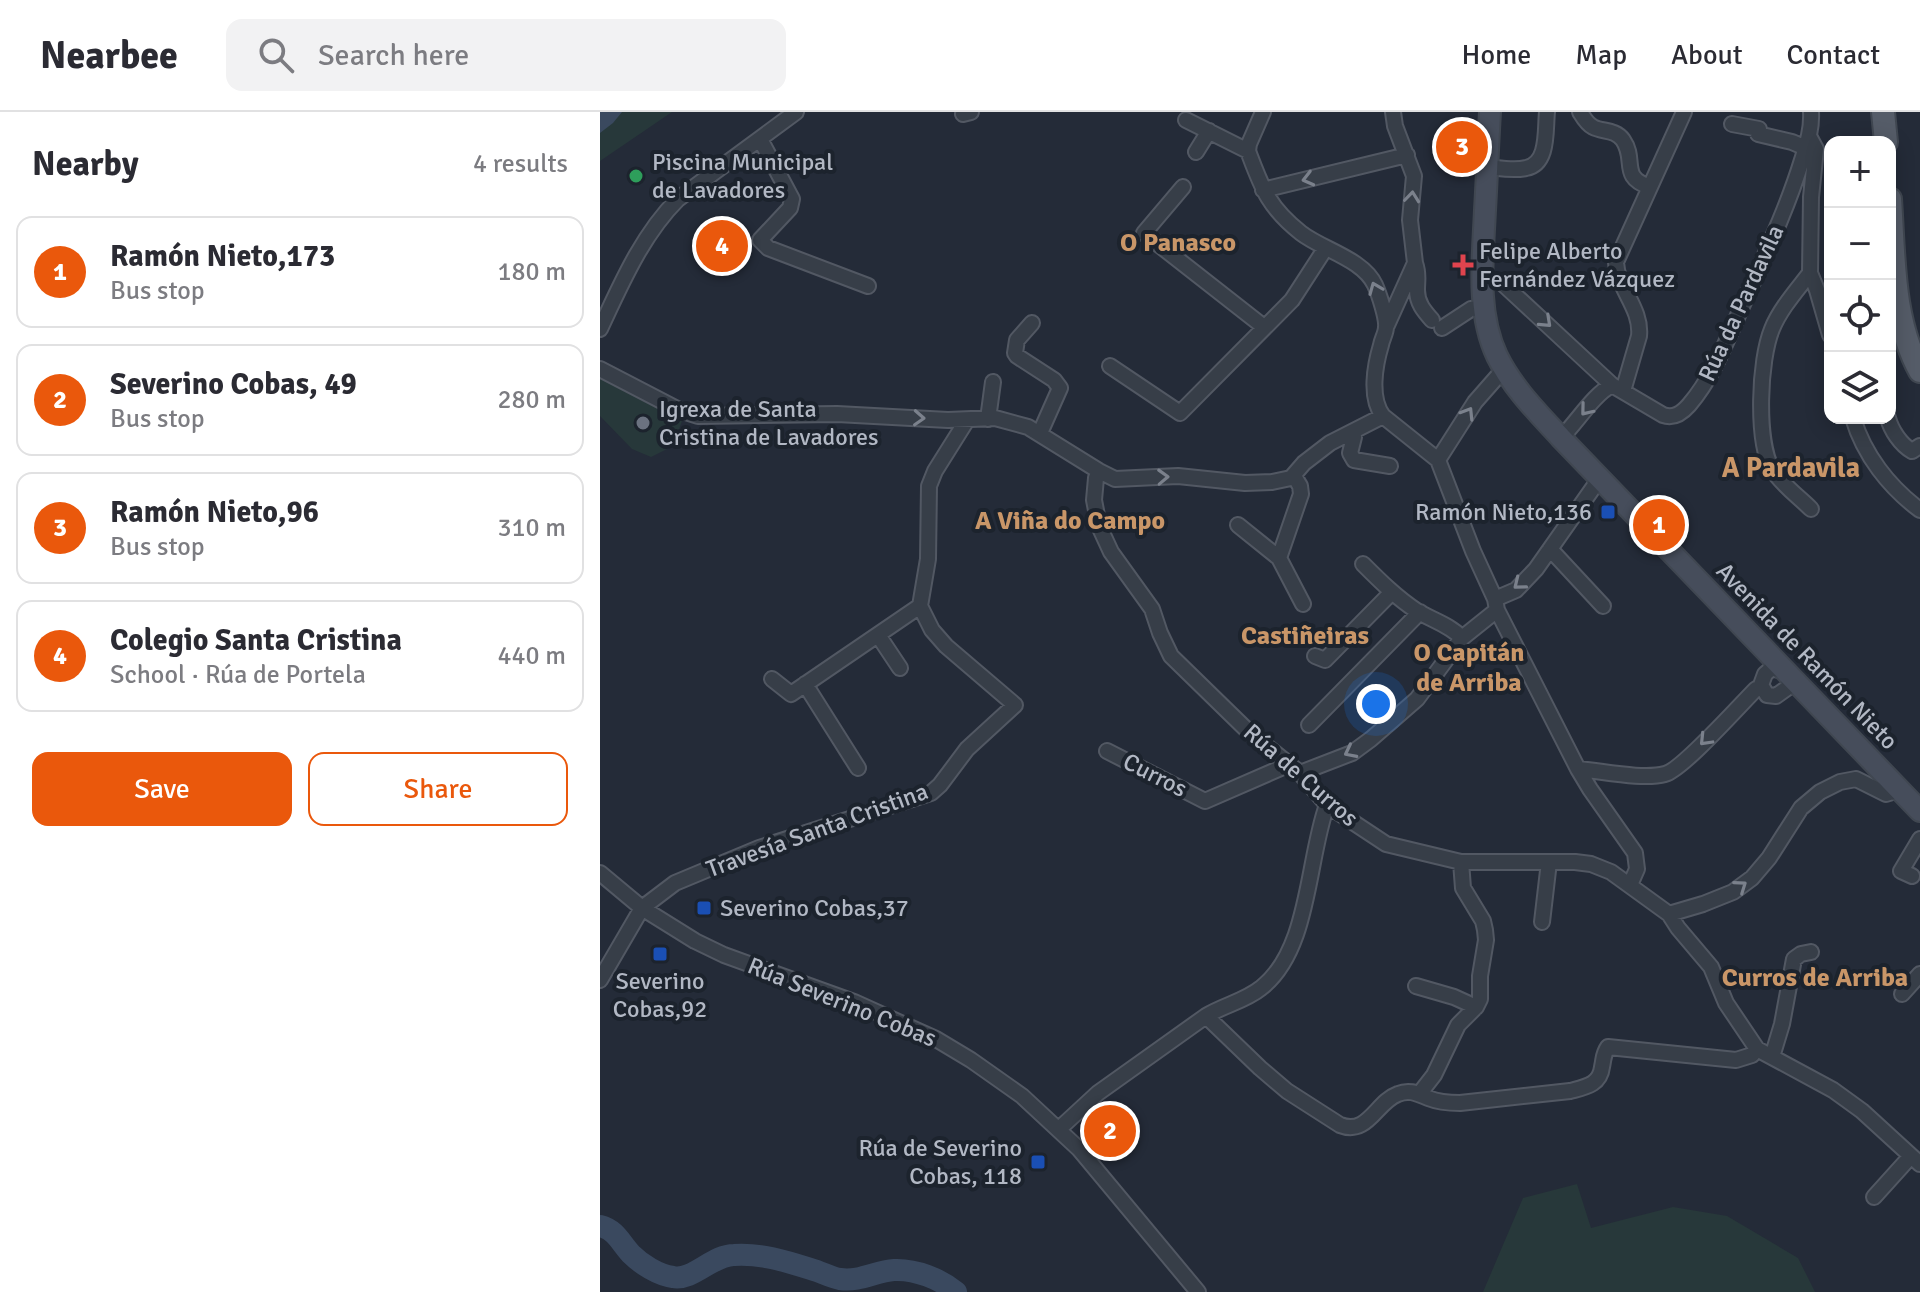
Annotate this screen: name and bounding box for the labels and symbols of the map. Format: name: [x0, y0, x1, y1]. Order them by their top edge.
pin: 3: [1436, 117, 1488, 177]
place label: Piscina Municipal de Lavadores: [652, 147, 833, 205]
marker: Piscina Municipal de Lavadores: [627, 167, 645, 185]
one-way arrow: [1301, 170, 1315, 187]
one-way arrow: [1403, 190, 1420, 203]
pin: 4: [696, 216, 748, 276]
street label: Rúa da Pardavila: [1692, 220, 1790, 386]
district label: O Panasco: [1120, 227, 1236, 259]
place label: Felipe Alberto Fernández Vázquez: [1479, 236, 1675, 294]
marker: Felipe Alberto Fernández Vázquez: [1454, 256, 1472, 274]
one-way arrow: [1368, 282, 1385, 296]
one-way arrow: [1536, 313, 1551, 327]
place label: Igrexa de Santa Cristina de Lavadores: [659, 394, 879, 452]
one-way arrow: [1581, 401, 1596, 415]
one-way arrow: [1459, 407, 1474, 422]
one-way arrow: [913, 410, 926, 427]
marker: Igrexa de Santa Cristina de Lavadores: [634, 414, 652, 432]
district label: A Pardavila: [1722, 451, 1860, 485]
one-way arrow: [1157, 468, 1170, 485]
pin: 1: [1633, 495, 1685, 555]
place label: Ramón Nieto,136: [1415, 497, 1592, 527]
marker: Ramón Nieto,136: [1599, 503, 1617, 521]
district label: A Viña do Campo: [975, 505, 1165, 537]
street label: Avenida de Ramón Nieto: [1710, 556, 1904, 756]
one-way arrow: [1514, 574, 1528, 589]
district label: Castiñeiras: [1241, 620, 1369, 652]
district label: O Capitán de Arriba: [1413, 637, 1525, 699]
your location: [1356, 684, 1396, 724]
street label: Rúa de Curros: [1238, 717, 1364, 833]
one-way arrow: [1700, 731, 1714, 745]
one-way arrow: [1344, 743, 1358, 758]
street label: Curros: [1118, 746, 1192, 804]
street label: Travesía Santa Cristina: [702, 776, 932, 884]
one-way arrow: [1733, 880, 1747, 895]
place label: Severino Cobas,37: [720, 893, 909, 923]
marker: Severino Cobas,37: [695, 899, 713, 917]
marker: Severino Cobas,92: [651, 945, 669, 963]
street label: Rúa Severino Cobas: [743, 950, 941, 1054]
district label: Curros de Arriba: [1722, 962, 1908, 994]
place label: Severino Cobas,92: [613, 966, 707, 1024]
pin: 2: [1084, 1101, 1136, 1161]
place label: Rúa de Severino Cobas, 118: [859, 1133, 1022, 1191]
marker: Rúa de Severino Cobas, 118: [1029, 1153, 1047, 1171]

